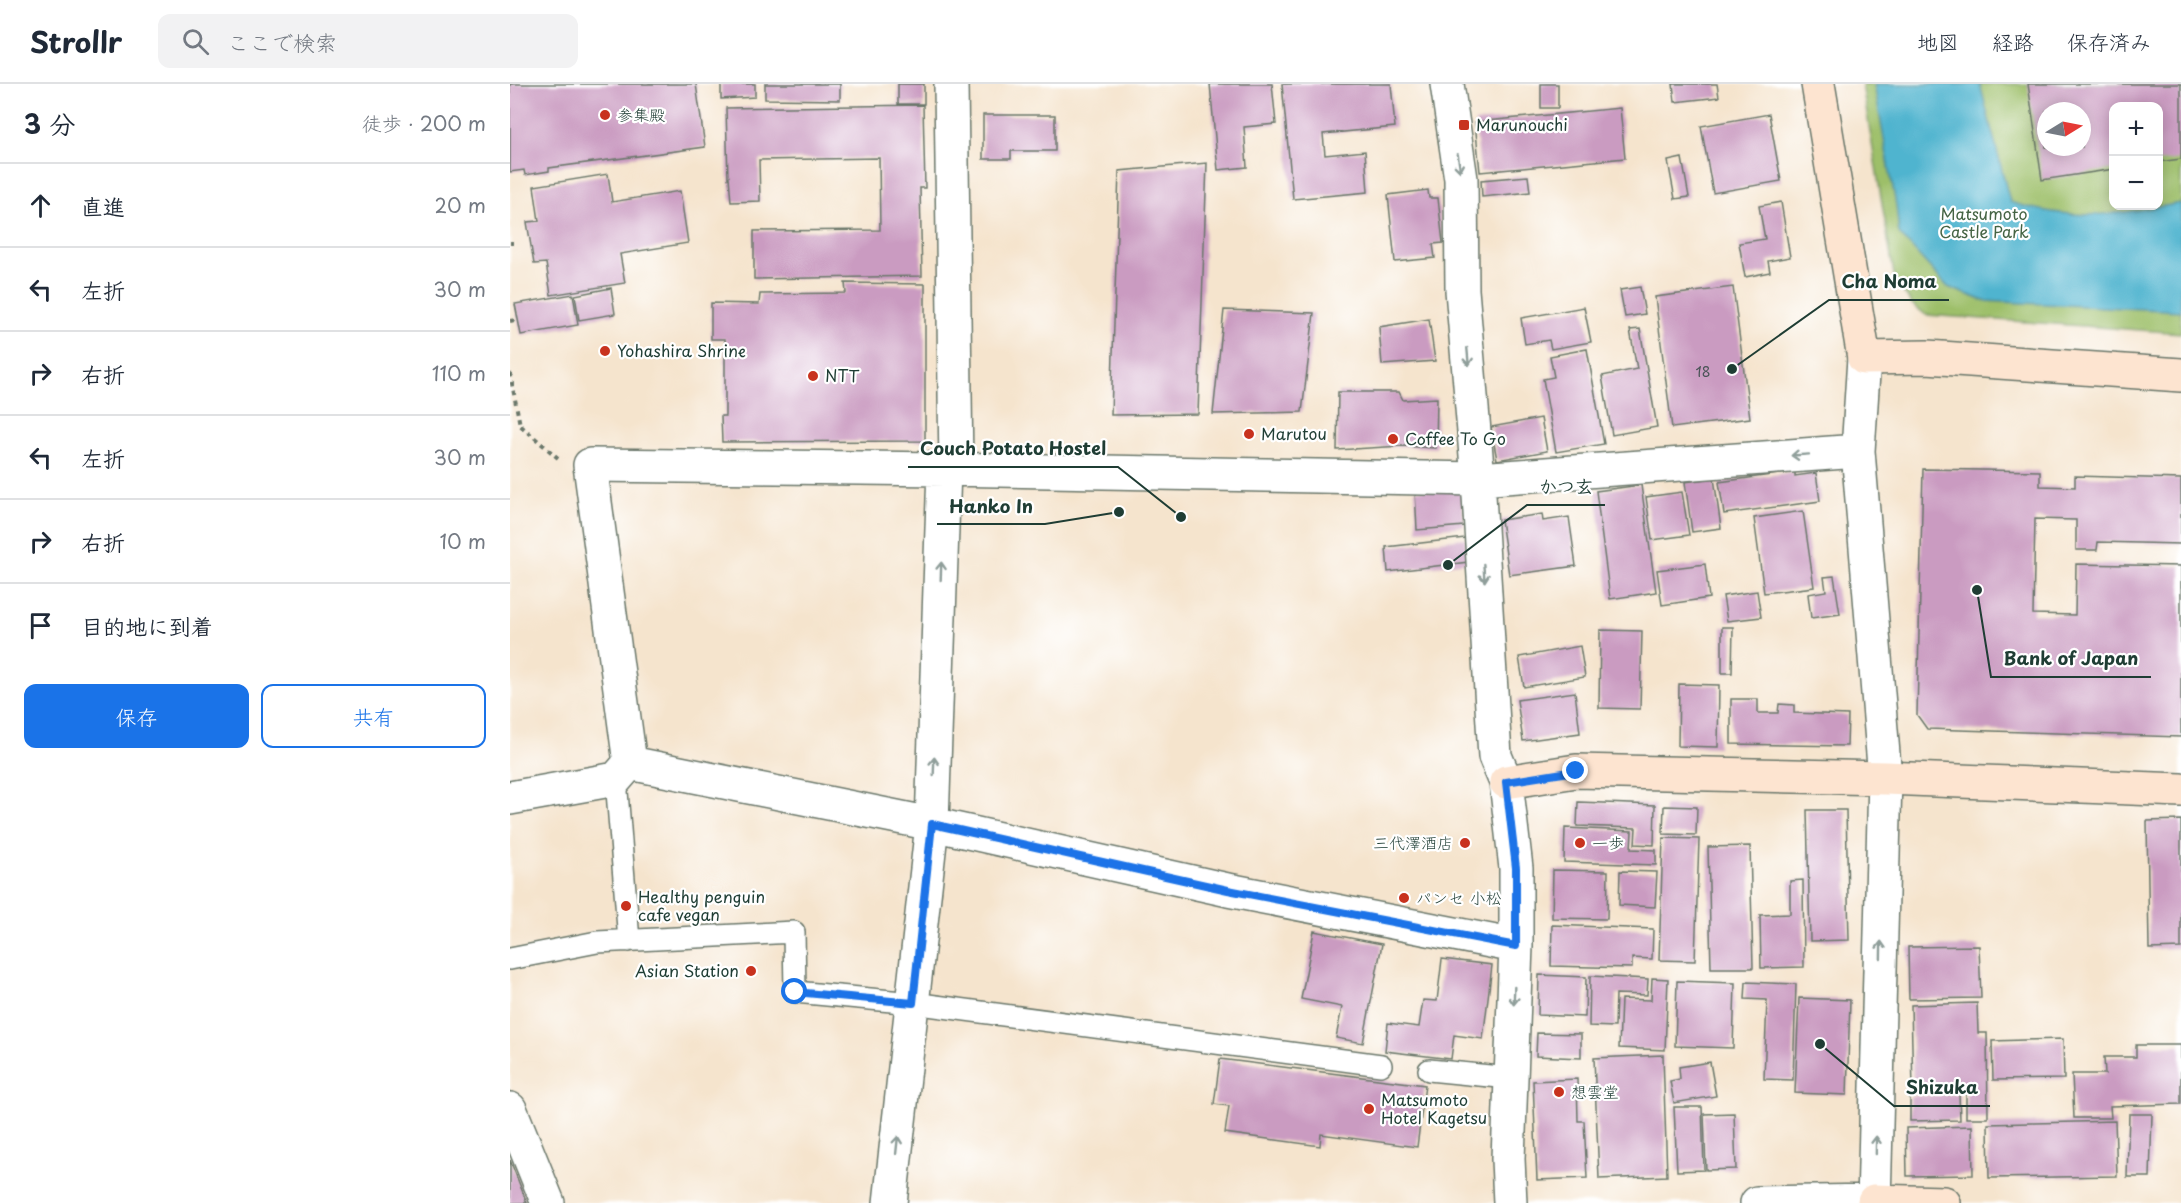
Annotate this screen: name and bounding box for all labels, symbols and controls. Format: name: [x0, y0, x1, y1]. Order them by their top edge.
search box: [158, 14, 578, 68]
text: Strollr: [30, 20, 122, 63]
icon: search: [179, 25, 212, 58]
text: ここで検索: [227, 25, 337, 58]
text: 地図: [1917, 25, 1959, 57]
text: 経路: [1992, 25, 2034, 57]
text: 保存済み: [2067, 25, 2151, 57]
place label: 参集殿: [617, 102, 665, 126]
north arrow: [2037, 102, 2091, 156]
map controls: [2109, 102, 2163, 210]
button: +: [2109, 102, 2163, 156]
text: 3 分: [24, 104, 75, 143]
text: 徒歩 · 200 m: [362, 108, 486, 138]
marker: 参集殿: [598, 108, 612, 122]
place label: Marunouchi: [1476, 112, 1568, 136]
marker: Marunouchi: [1457, 118, 1471, 132]
one-way arrow: [1453, 152, 1464, 172]
button: −: [2109, 156, 2163, 210]
icon: ahead: [24, 189, 57, 222]
text: 直進: [81, 189, 125, 222]
text: 20 m: [434, 190, 486, 220]
park label: Matsumoto Castle Park: [1939, 201, 2029, 243]
callout: Cha Noma: [1829, 264, 1949, 300]
text: Cha Noma: [1841, 267, 1937, 294]
icon: left: [24, 273, 57, 306]
text: 左折: [81, 273, 125, 306]
text: 30 m: [433, 274, 486, 304]
place label: Yohashira Shrine: [617, 338, 746, 362]
marker: Yohashira Shrine: [598, 344, 612, 358]
one-way arrow: [1463, 347, 1474, 367]
icon: right: [24, 357, 57, 390]
text: 右折: [81, 357, 125, 390]
text: 110 m: [432, 358, 486, 388]
house number: 18: [1695, 361, 1711, 382]
place label: NTT: [825, 363, 859, 387]
marker: NTT: [806, 369, 820, 383]
place label: Marutou: [1261, 421, 1327, 445]
place label: Coffee To Go: [1405, 426, 1506, 450]
marker: Marutou: [1242, 427, 1256, 441]
callout: Couch Potato Hostel: [908, 431, 1118, 467]
marker: Coffee To Go: [1386, 432, 1400, 446]
text: Couch Potato Hostel: [920, 434, 1106, 461]
icon: left: [24, 441, 57, 474]
text: 左折: [81, 441, 125, 474]
text: 30 m: [433, 442, 486, 472]
one-way arrow: [1790, 450, 1810, 461]
callout: かつ玄: [1527, 469, 1605, 505]
text: かつ玄: [1539, 472, 1593, 499]
callout: Hanko In: [937, 488, 1045, 524]
text: Hanko In: [949, 492, 1033, 519]
icon: right: [24, 525, 57, 558]
text: 右折: [81, 525, 125, 558]
text: 10 m: [439, 526, 486, 556]
one-way arrow: [935, 562, 946, 582]
one-way arrow: [1478, 562, 1489, 582]
icon: arrive: [24, 609, 57, 642]
text: 目的地に到着: [81, 609, 213, 642]
callout: Bank of Japan: [1991, 641, 2151, 677]
text: Bank of Japan: [2004, 644, 2138, 671]
button: 保存: [24, 684, 249, 748]
button: 共有: [261, 684, 486, 748]
one-way arrow: [929, 756, 940, 776]
route end: [1562, 757, 1588, 783]
place label: 三代澤酒店: [1373, 830, 1453, 854]
place label: 一歩: [1592, 830, 1624, 854]
marker: 三代澤酒店: [1458, 836, 1472, 850]
marker: 一歩: [1573, 836, 1587, 850]
place label: Healthy penguin cafe vegan: [638, 884, 765, 926]
place label: パンセ 小松: [1416, 885, 1502, 909]
marker: パンセ 小松: [1397, 891, 1411, 905]
marker: Healthy penguin cafe vegan: [619, 899, 633, 913]
one-way arrow: [1875, 940, 1886, 960]
place label: Asian Station: [635, 958, 739, 982]
marker: Asian Station: [744, 964, 758, 978]
route start: [781, 978, 807, 1004]
one-way arrow: [1508, 985, 1519, 1005]
callout: Shizuka: [1894, 1070, 1990, 1106]
text: Shizuka: [1906, 1073, 1978, 1100]
place label: 想雲堂: [1571, 1079, 1619, 1103]
marker: 想雲堂: [1552, 1085, 1566, 1099]
place label: Matsumoto Hotel Kagetsu: [1381, 1087, 1487, 1129]
marker: Matsumoto Hotel Kagetsu: [1362, 1102, 1376, 1116]
one-way arrow: [892, 1135, 903, 1155]
one-way arrow: [1870, 1135, 1881, 1155]

